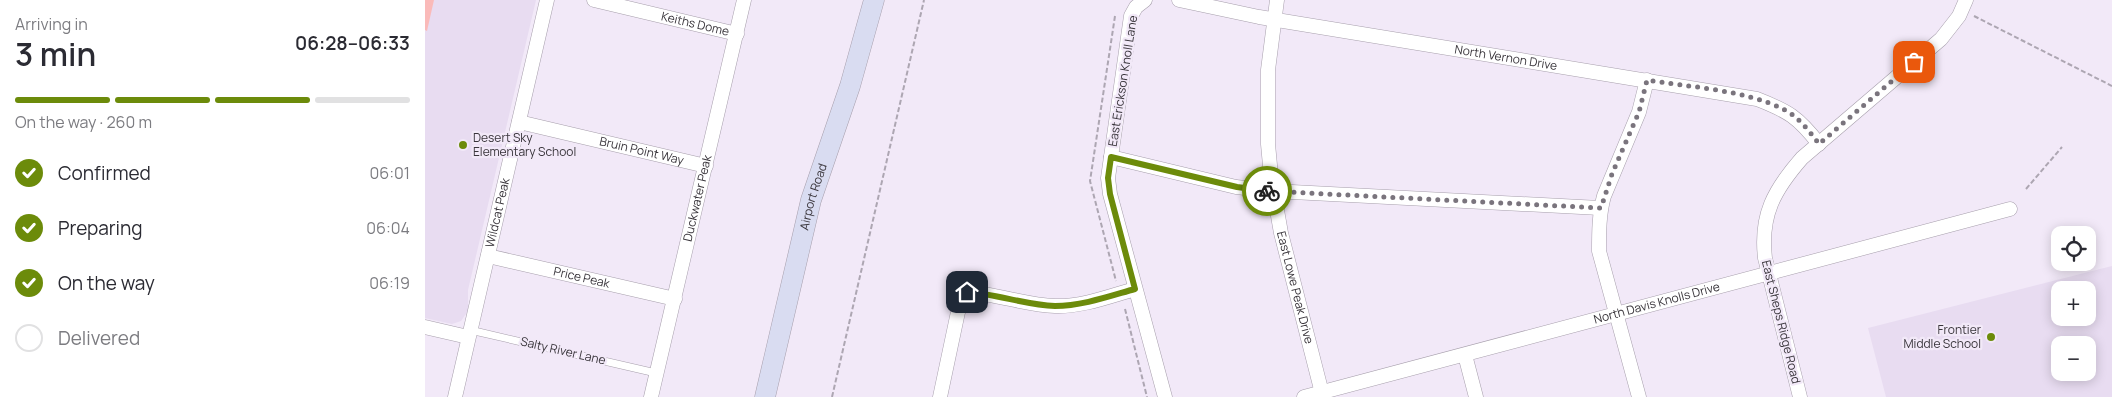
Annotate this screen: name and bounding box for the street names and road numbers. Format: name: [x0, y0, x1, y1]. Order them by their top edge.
street label: Keiths Dome: [660, 7, 731, 40]
street label: East Erickson Knoll Lane: [1104, 14, 1141, 148]
street label: North Vernon Drive: [1453, 40, 1559, 74]
street label: Bruin Point Way: [598, 132, 686, 169]
street label: Duckwater Peak: [679, 152, 716, 243]
street label: Airport Road: [795, 161, 831, 232]
street label: Wildcat Peak: [481, 175, 514, 249]
street label: East Lowe Peak Drive: [1273, 229, 1318, 346]
street label: East Sheps Ridge Road: [1758, 258, 1805, 385]
street label: Price Peak: [552, 262, 612, 292]
street label: North Davis Knolls Drive: [1592, 278, 1722, 328]
street label: Salty River Lane: [519, 332, 607, 369]

